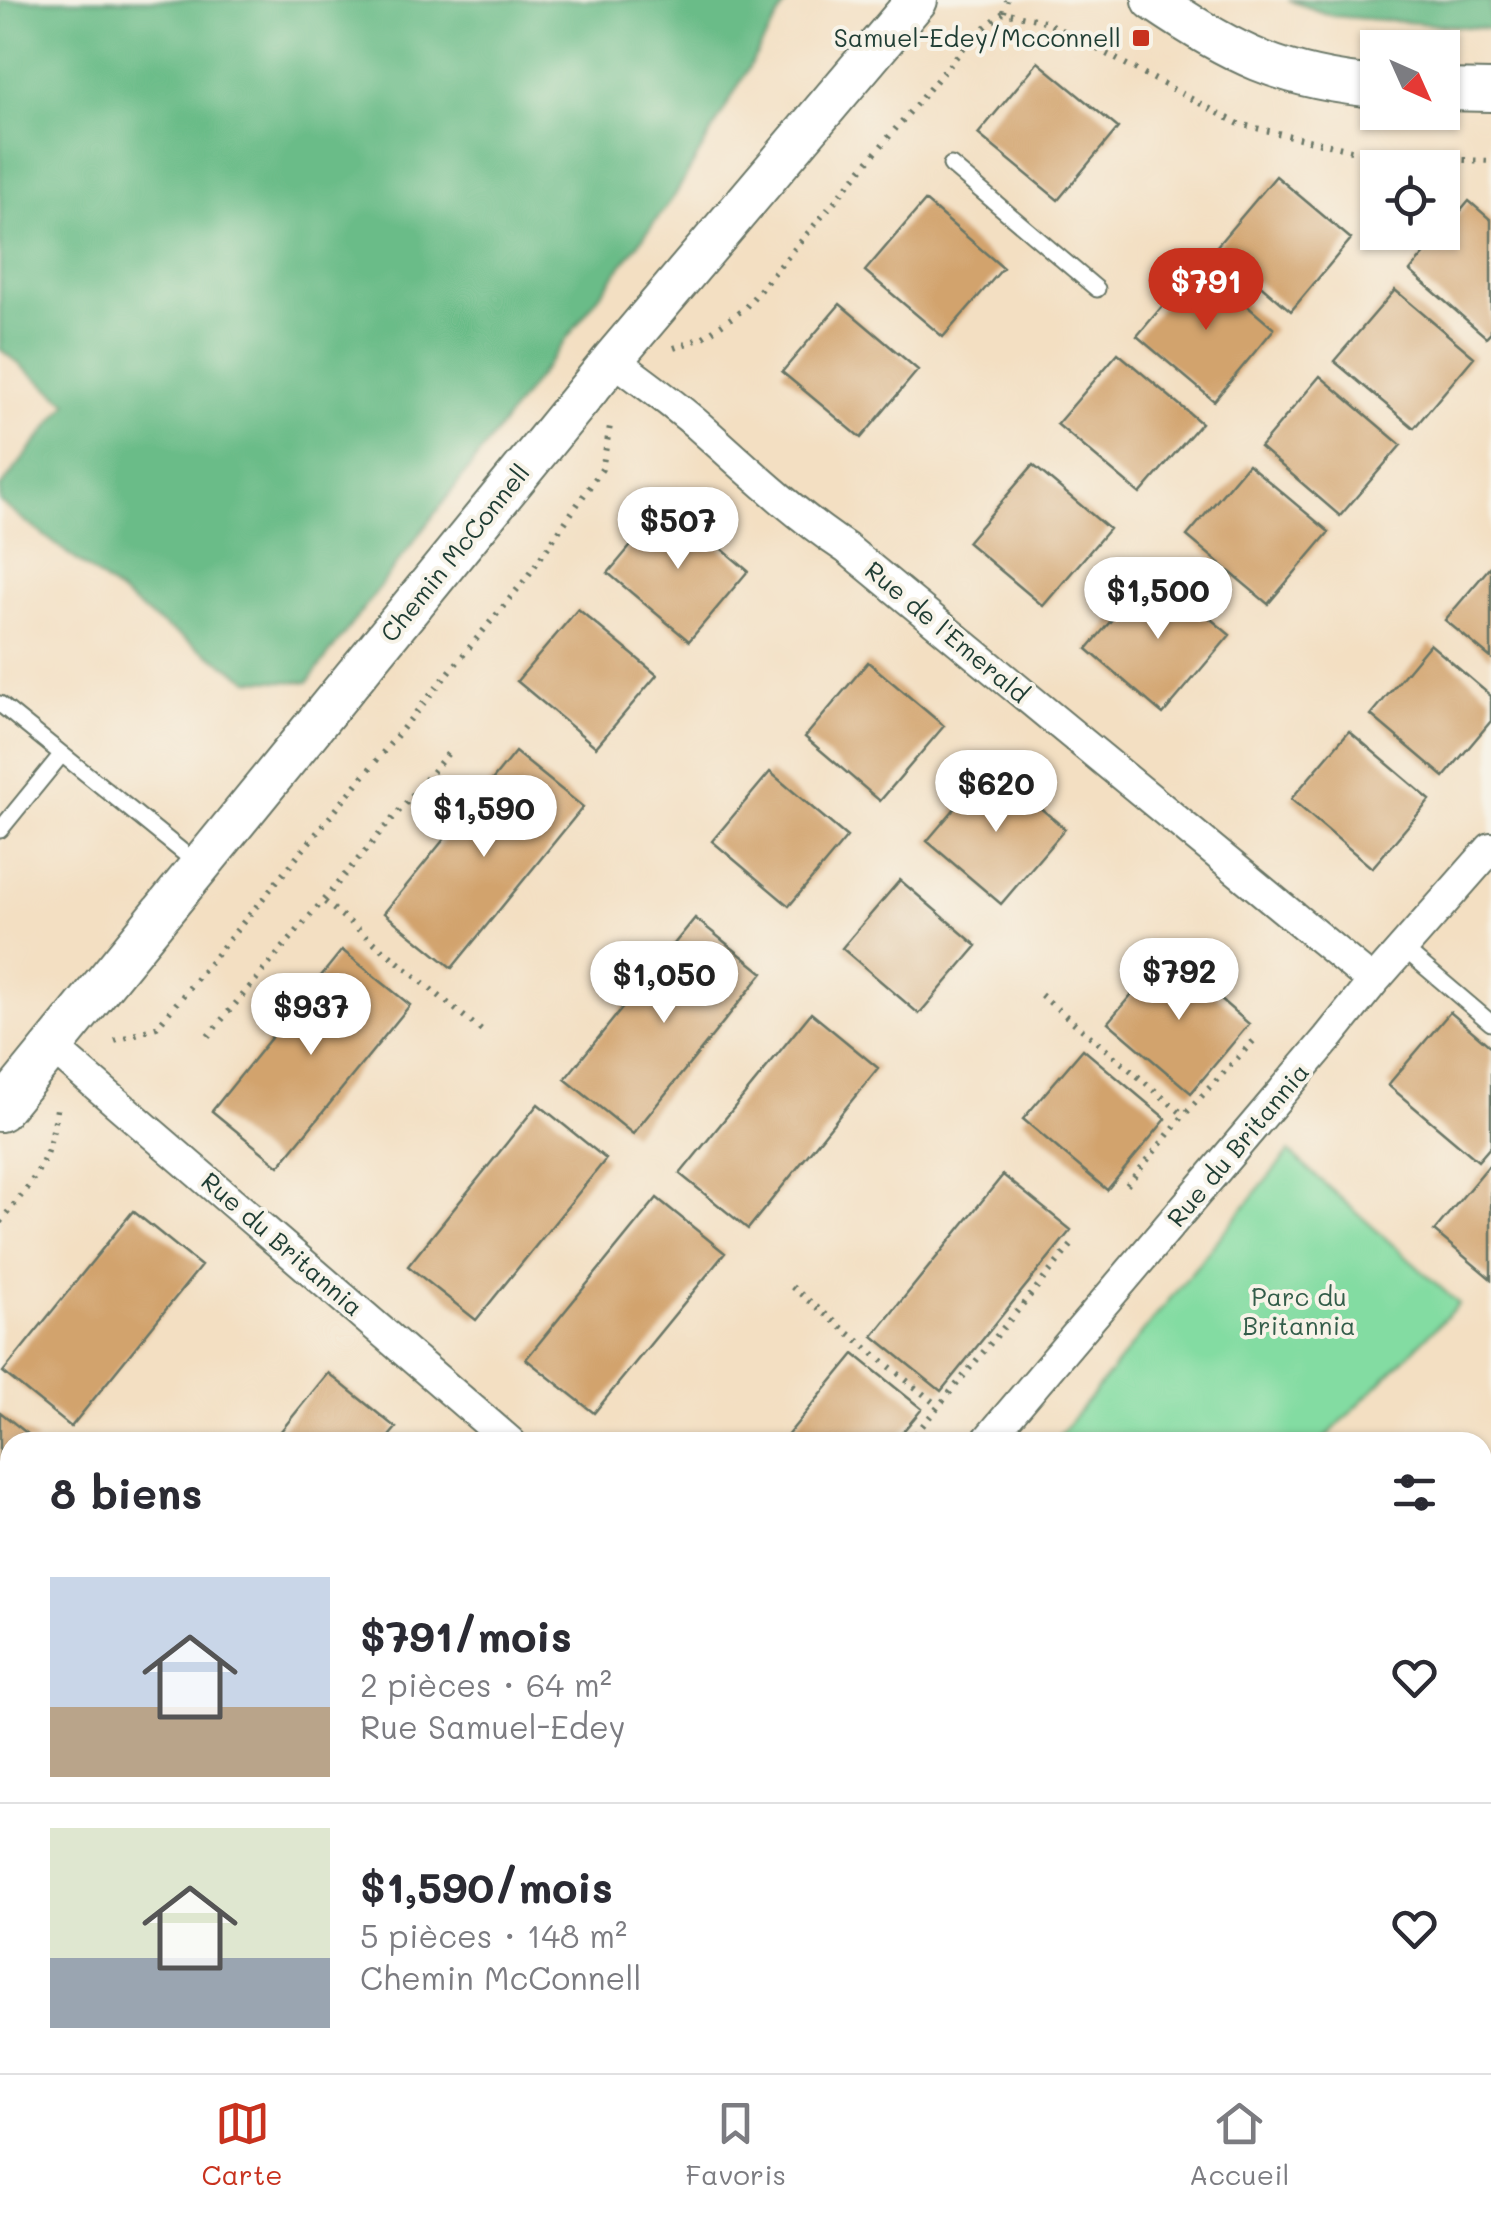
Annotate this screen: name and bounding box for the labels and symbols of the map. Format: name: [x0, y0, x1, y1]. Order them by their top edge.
place label: Samuel-Edey/Mcconnell: [834, 21, 1121, 54]
marker: Samuel-Edey/Mcconnell: [1130, 27, 1152, 49]
north arrow: [1360, 30, 1460, 130]
pin: $791: [1147, 248, 1265, 333]
street label: Chemin McConnell: [373, 457, 536, 648]
pin: $507: [619, 487, 737, 572]
street label: Rue de l'Emerald: [859, 553, 1036, 709]
pin: $1,500: [1077, 557, 1239, 642]
pin: $620: [937, 750, 1055, 835]
pin: $1,590: [403, 775, 565, 860]
pin: $792: [1120, 938, 1238, 1023]
pin: $1,050: [583, 941, 745, 1026]
pin: $937: [252, 973, 370, 1058]
street label: Rue du Britannia: [1159, 1056, 1315, 1233]
street label: Rue du Britannia: [195, 1164, 370, 1322]
park label: Parc du Britannia: [1242, 1280, 1356, 1341]

